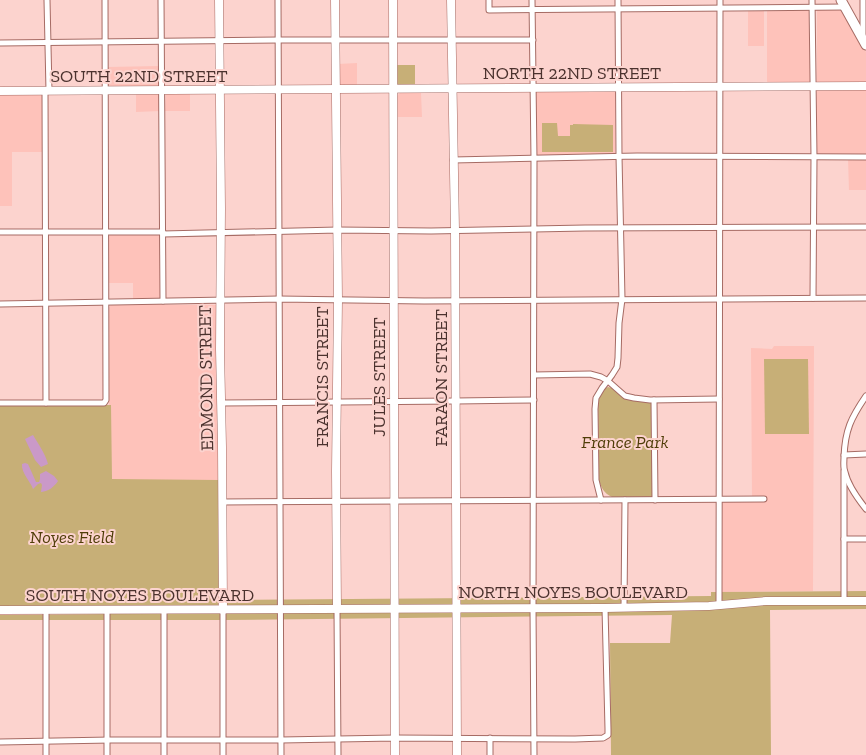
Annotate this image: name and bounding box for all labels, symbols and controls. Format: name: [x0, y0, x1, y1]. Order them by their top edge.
street label: NORTH 22ND STREET: [483, 62, 661, 84]
street label: SOUTH 22ND STREET: [50, 65, 228, 87]
street label: EDMOND STREET: [194, 305, 218, 451]
street label: FRANCIS STREET: [311, 306, 333, 448]
street label: FARAON STREET: [430, 309, 452, 447]
street label: JULES STREET: [368, 317, 390, 437]
park label: France Park: [581, 431, 669, 453]
park label: Noyes Field: [30, 526, 114, 548]
street label: NORTH NOYES BOULEVARD: [458, 581, 688, 603]
street label: SOUTH NOYES BOULEVARD: [26, 584, 254, 606]

